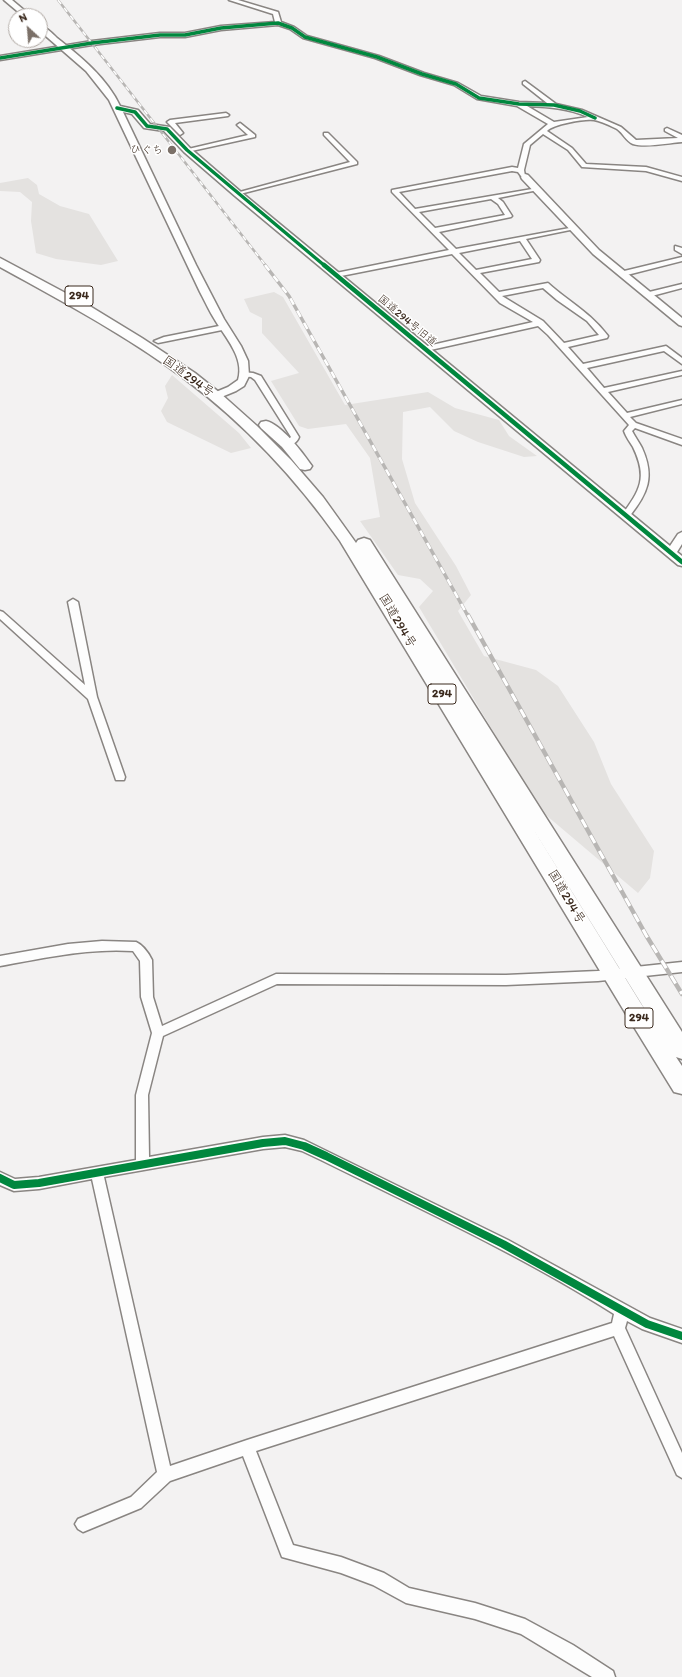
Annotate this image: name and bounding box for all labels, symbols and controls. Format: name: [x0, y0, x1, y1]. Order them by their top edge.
north arrow: [8, 8, 48, 48]
text: N: [17, 10, 29, 25]
place label: ひぐち: [130, 143, 163, 157]
marker: ひぐち: [166, 144, 178, 156]
road number: 294: [65, 286, 93, 306]
street label: 国道294号旧道: [375, 292, 439, 350]
street label: 国道294号: [159, 353, 217, 401]
street label: 国道294号: [375, 591, 419, 651]
road number: 294: [428, 684, 456, 704]
street label: 国道294号: [544, 867, 588, 927]
road number: 294: [625, 1008, 653, 1028]

